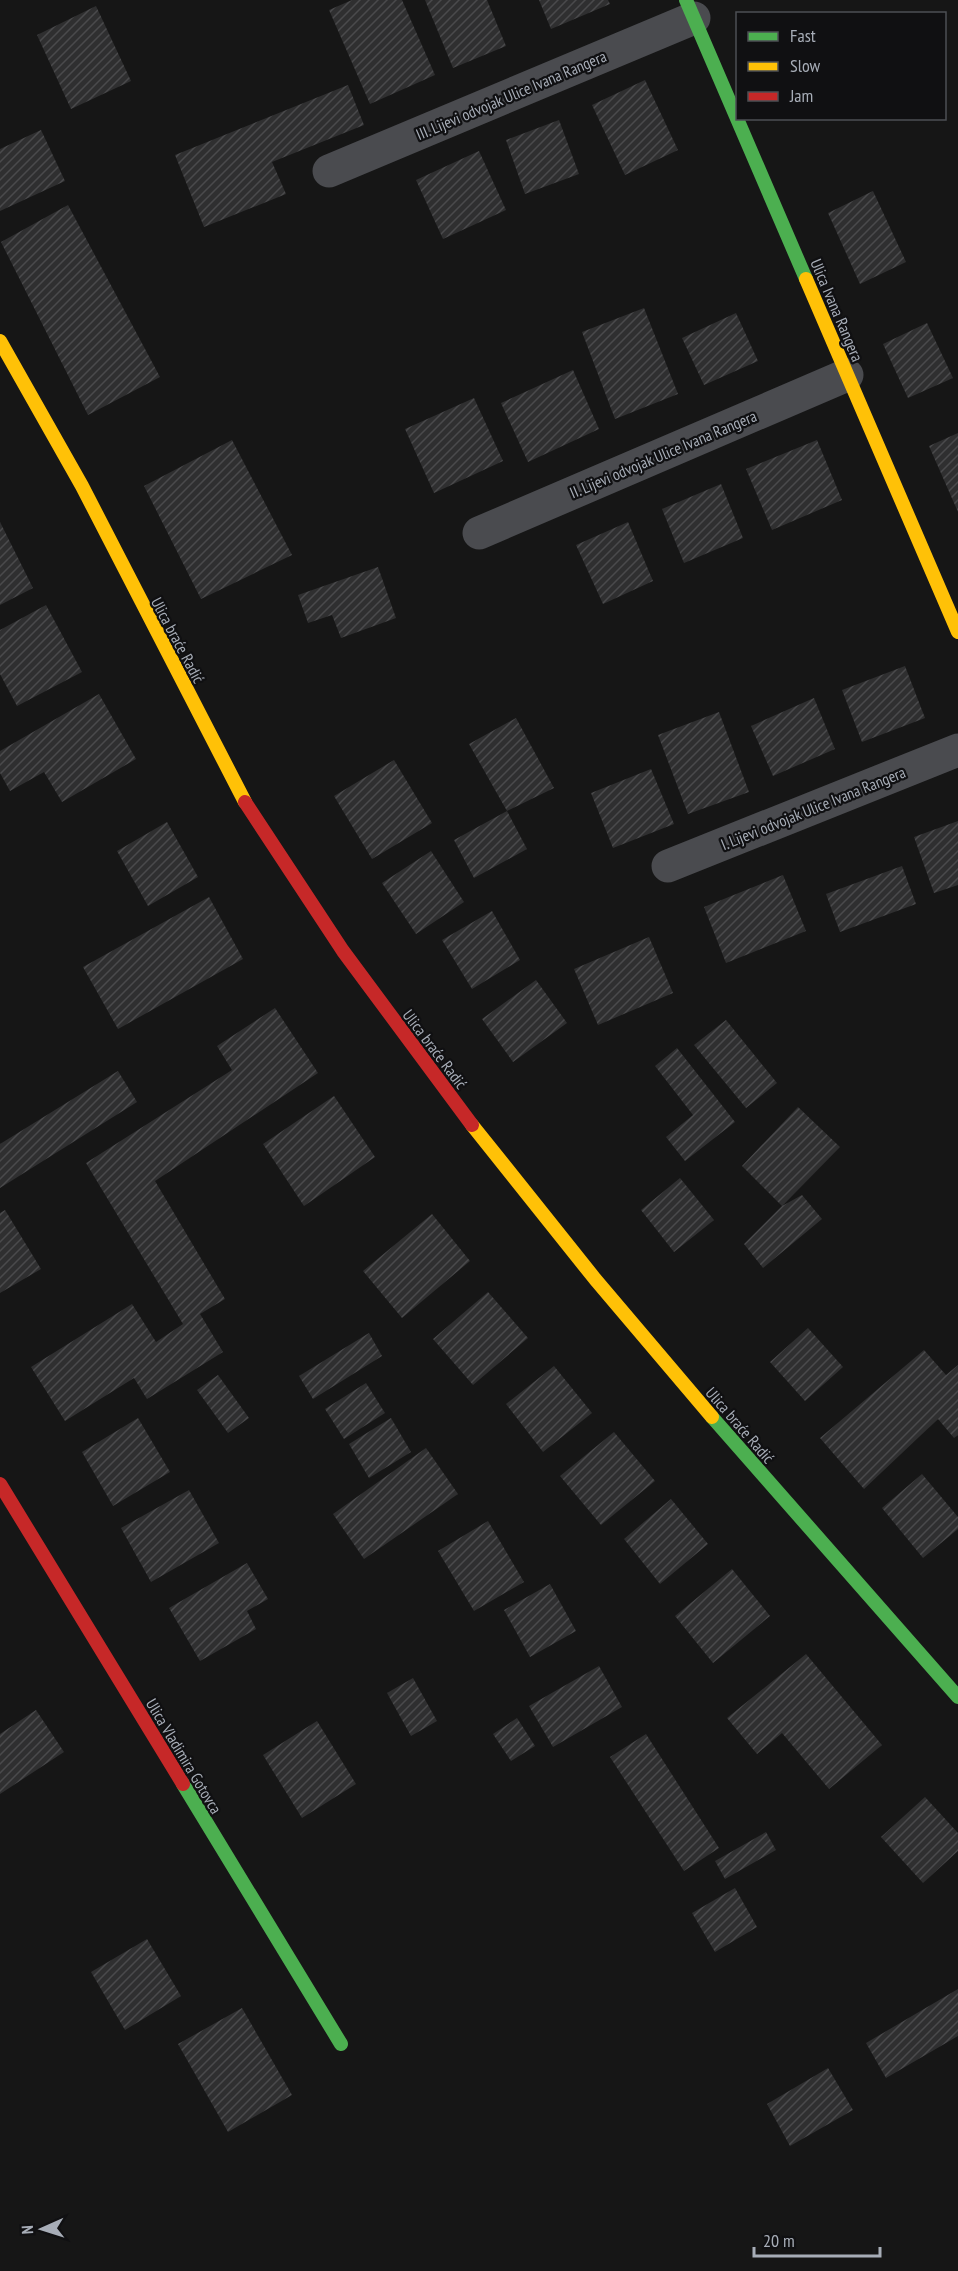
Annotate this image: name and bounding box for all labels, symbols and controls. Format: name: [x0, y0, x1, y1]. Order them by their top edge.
legend: [736, 12, 946, 120]
text: Fast: [790, 24, 816, 47]
street label: III. Lijevi odvojak Ulice Ivana Rangera: [413, 46, 609, 144]
text: Slow: [790, 54, 821, 77]
text: Jam: [789, 84, 813, 107]
street label: Ulica Ivana Rangera: [806, 256, 868, 364]
street label: II. Lijevi odvojak Ulice Ivana Rangera: [567, 405, 759, 503]
street label: Ulica braće Radić: [147, 594, 209, 687]
street label: I. Lijevi odvojak Ulice Ivana Rangera: [718, 762, 908, 854]
street label: Ulica braće Radić: [399, 1005, 472, 1093]
street label: Ulica braće Radić: [702, 1383, 779, 1467]
street label: Ulica Vladimira Gotovca: [142, 1695, 226, 1817]
north arrow: [12, 2199, 72, 2259]
scale bar: [754, 2220, 880, 2258]
text: N: [17, 2225, 37, 2235]
text: 20 m: [763, 2229, 795, 2252]

